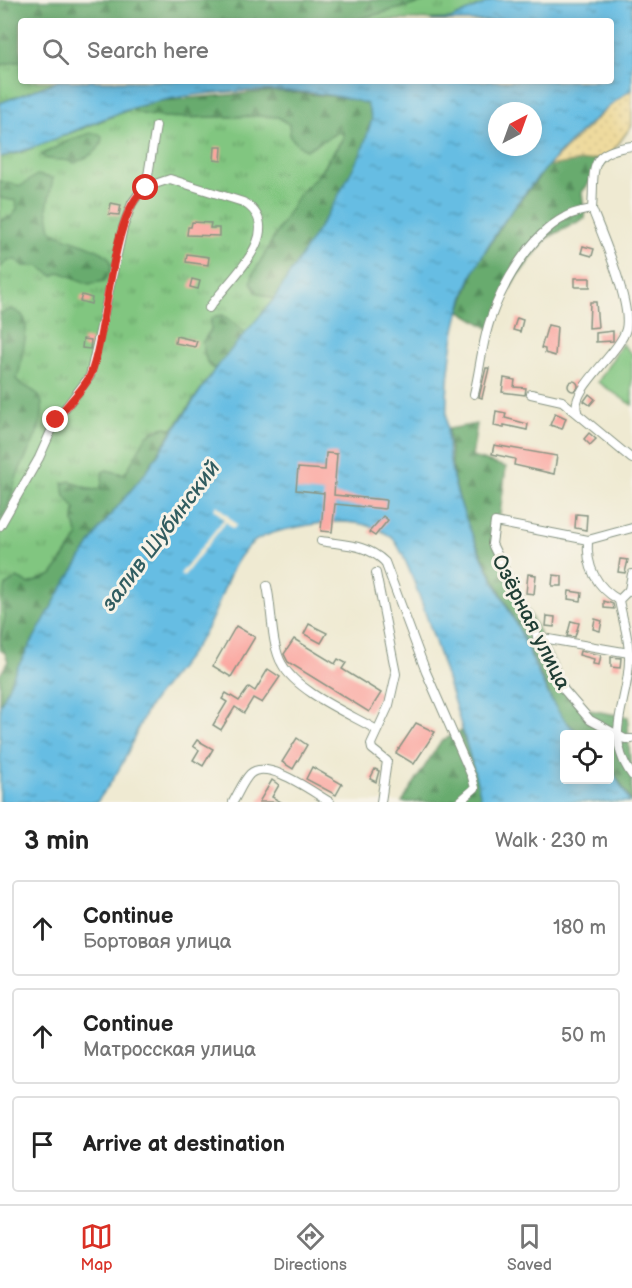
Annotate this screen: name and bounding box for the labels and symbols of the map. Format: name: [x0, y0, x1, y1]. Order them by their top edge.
north arrow: [488, 102, 542, 156]
route start: [132, 174, 158, 200]
route end: [42, 406, 68, 432]
water label: залив Шубинский: [96, 455, 227, 617]
street label: Озёрная улица: [486, 550, 576, 694]

